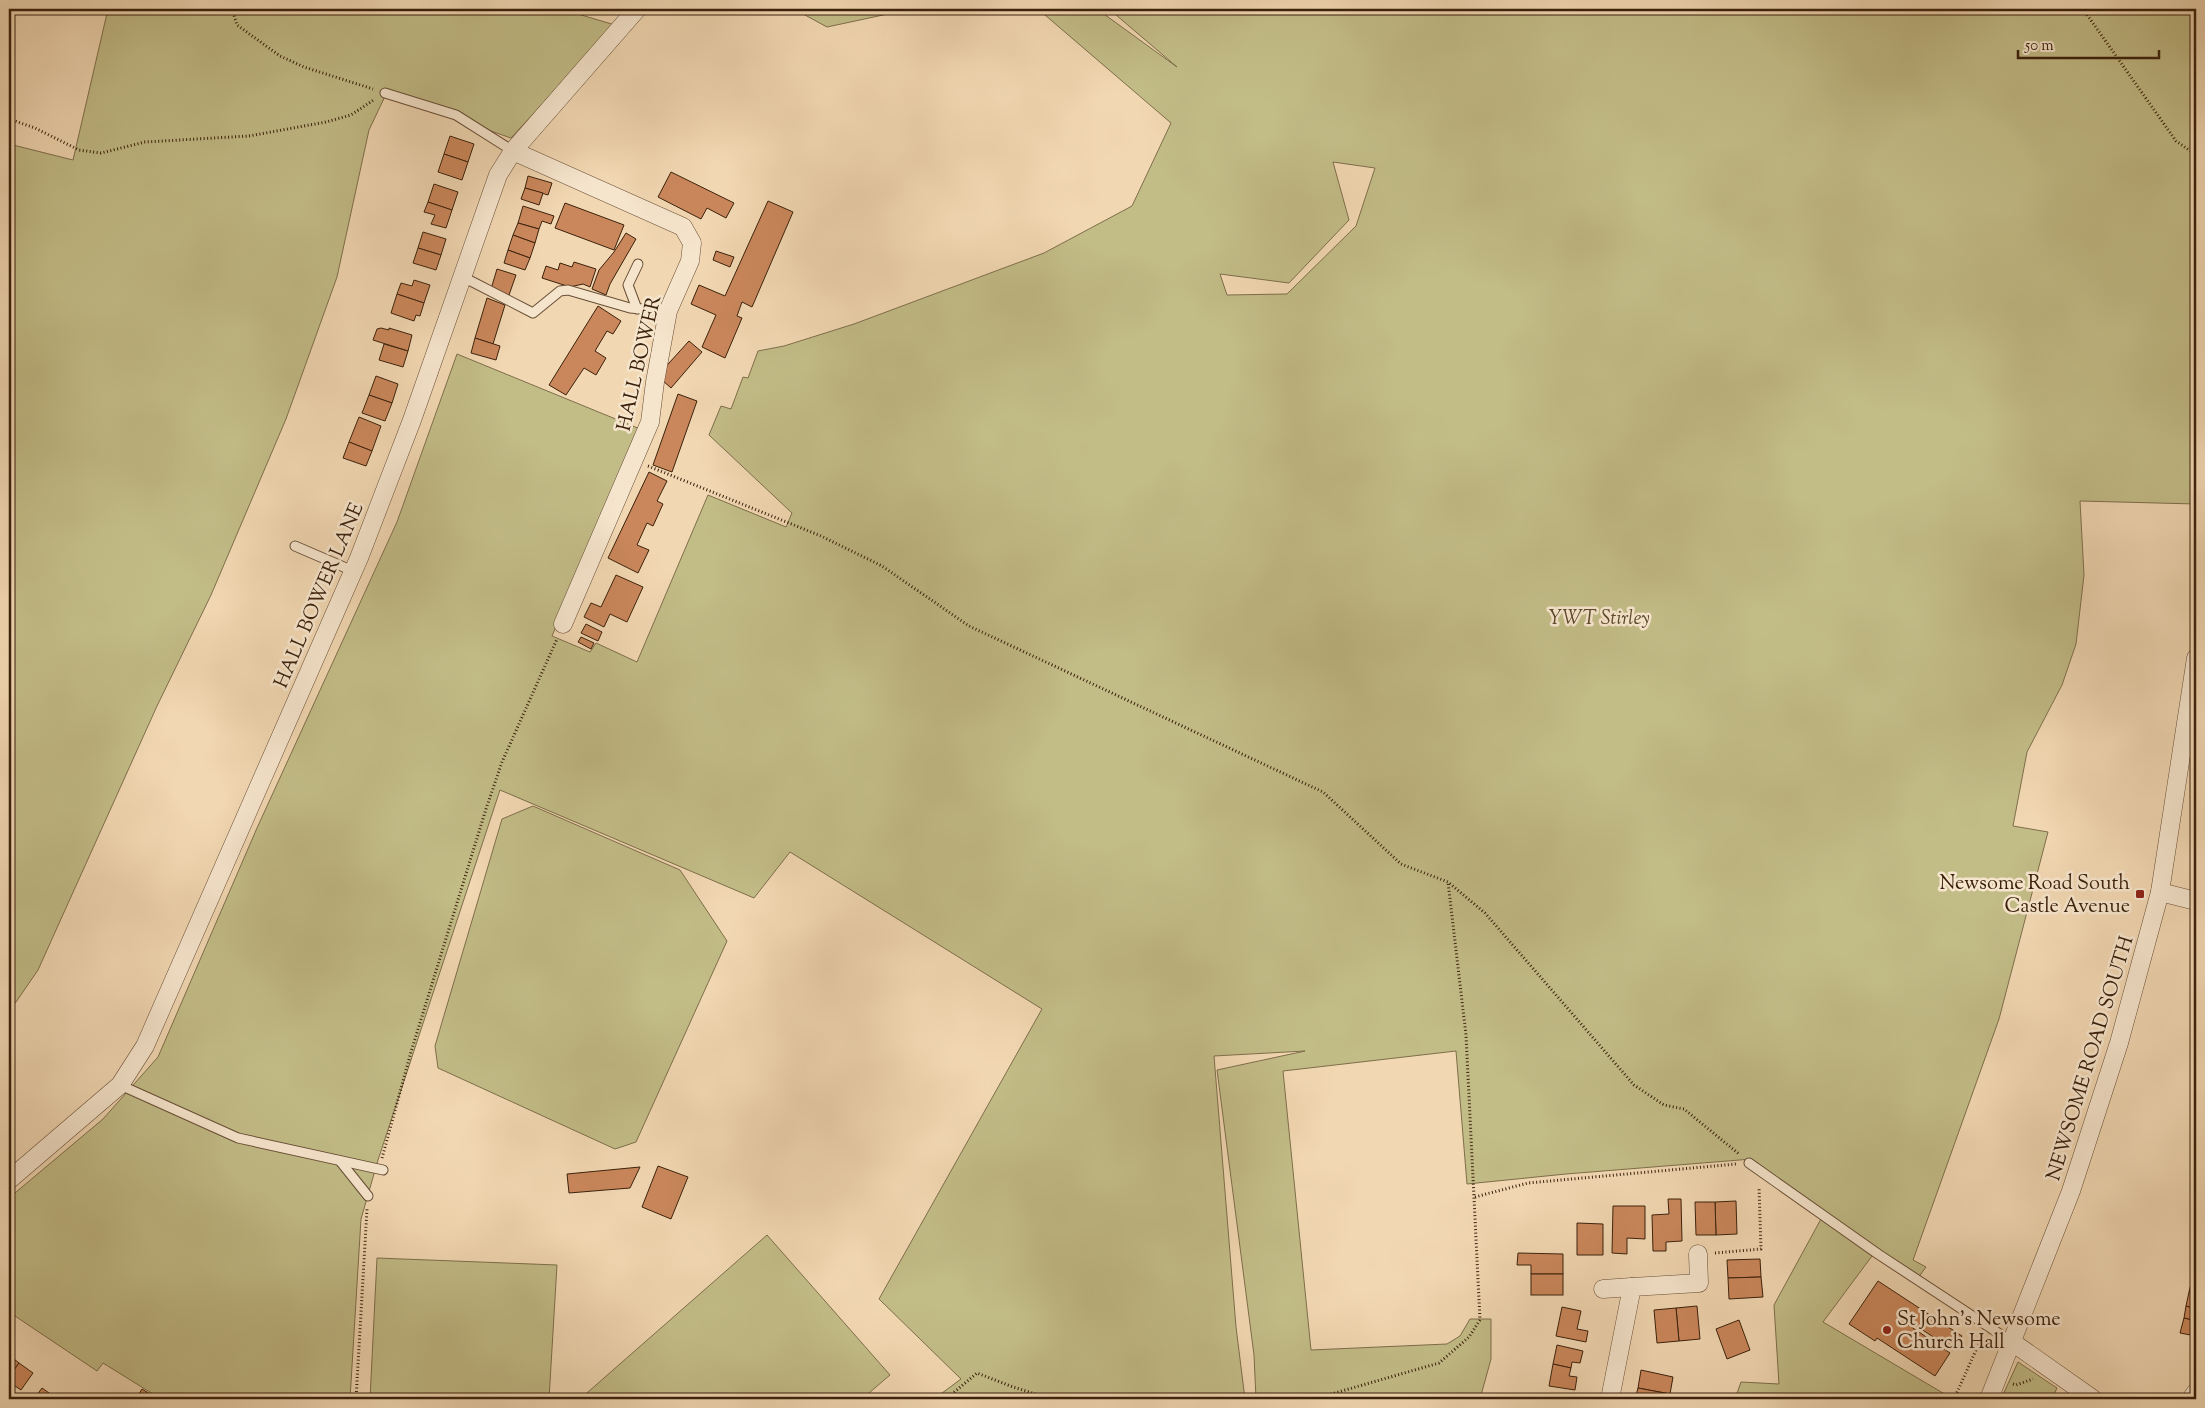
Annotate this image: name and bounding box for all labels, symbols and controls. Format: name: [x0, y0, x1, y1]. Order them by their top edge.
scale bar: [2018, 28, 2159, 60]
text: 50 m: [2024, 36, 2054, 57]
street label: HALL BOWER: [611, 292, 670, 434]
street label: HALL BOWER LANE: [268, 499, 373, 693]
park label: YWT Stirley: [1548, 605, 1650, 634]
place label: Newsome Road South Castle Avenue: [1939, 870, 2130, 922]
marker: Newsome Road South Castle Avenue: [2134, 888, 2146, 900]
street label: NEWSOME ROAD SOUTH: [2040, 933, 2143, 1185]
place label: St John's Newsome Church Hall: [1897, 1306, 2061, 1358]
marker: St John's Newsome Church Hall: [1881, 1324, 1893, 1336]

